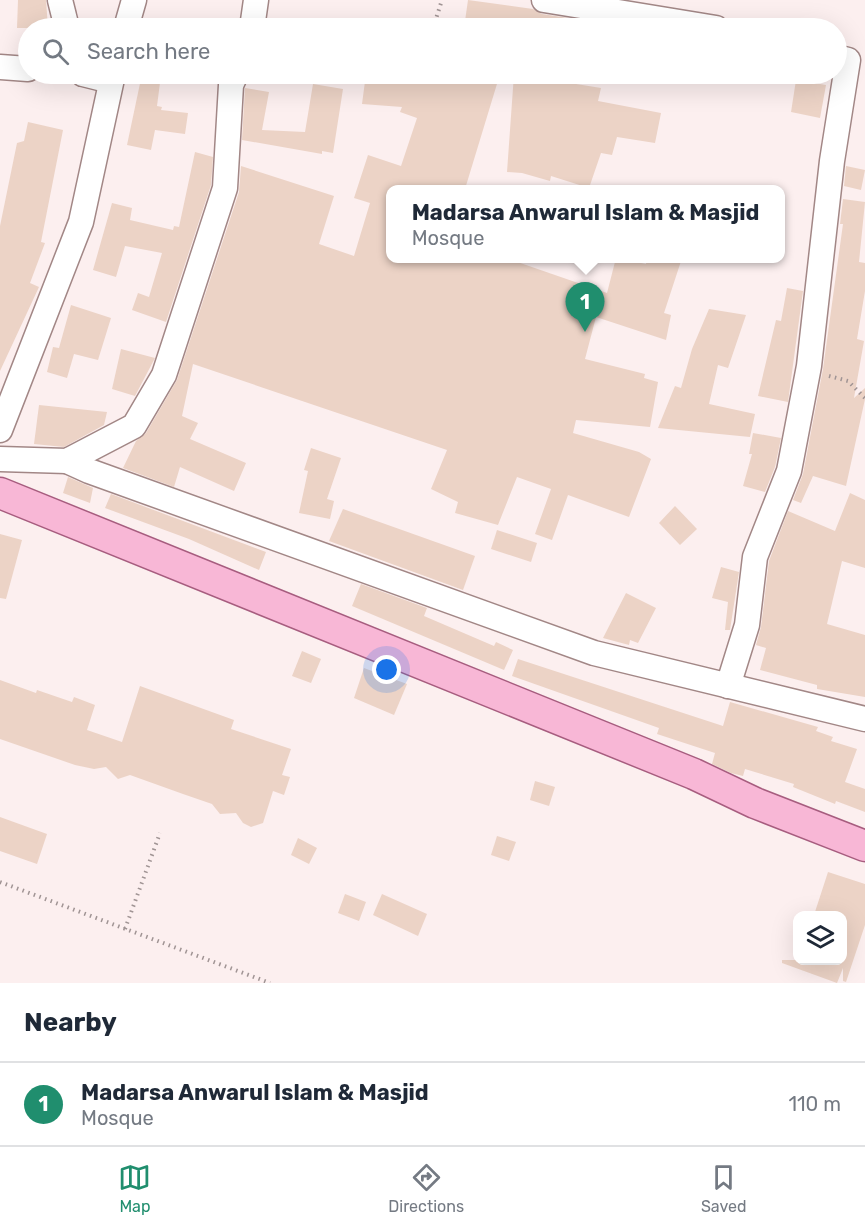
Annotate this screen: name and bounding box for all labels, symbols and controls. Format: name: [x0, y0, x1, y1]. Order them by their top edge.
search box: [18, 18, 847, 84]
icon: search: [39, 35, 72, 68]
text: Search here: [87, 38, 210, 65]
popup: [386, 185, 785, 263]
text: Madarsa Anwarul Islam & Masjid: [412, 199, 759, 226]
text: Mosque: [412, 226, 484, 250]
pin: 1: [566, 282, 604, 332]
your location: [372, 655, 401, 684]
map controls: [793, 911, 847, 965]
button: layers: [793, 911, 847, 965]
text: Nearby: [24, 1007, 117, 1038]
text: Madarsa Anwarul Islam & Masjid: [81, 1079, 429, 1106]
text: 1: [39, 1092, 48, 1116]
text: 110 m: [789, 1092, 841, 1116]
text: Mosque: [81, 1106, 154, 1130]
tab: Map: [118, 1161, 151, 1216]
tab: Directions: [388, 1161, 464, 1216]
tab: Saved: [701, 1161, 747, 1216]

